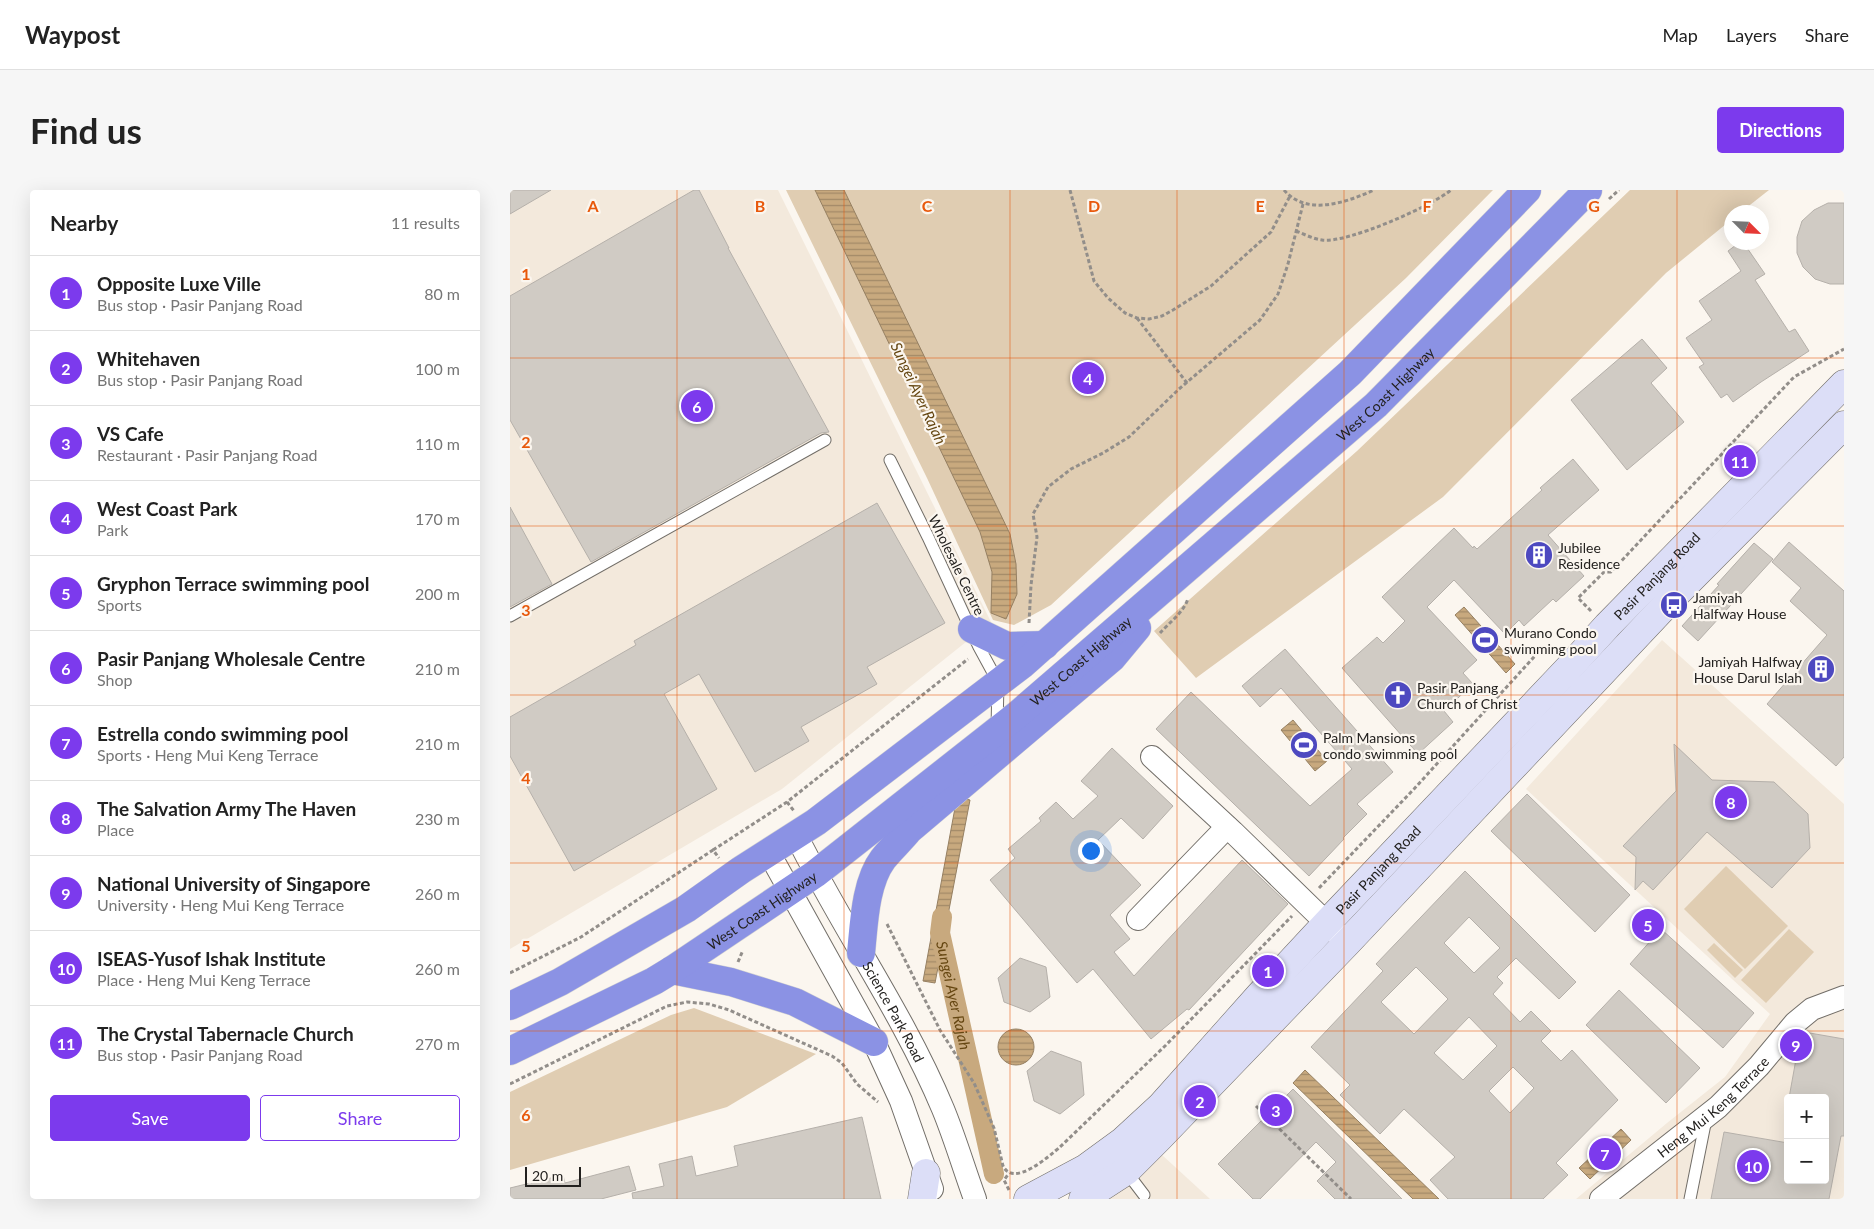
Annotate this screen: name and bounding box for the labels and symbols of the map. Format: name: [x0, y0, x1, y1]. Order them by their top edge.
text: A: [586, 196, 599, 215]
text: B: [755, 196, 765, 215]
text: C: [922, 196, 933, 215]
text: D: [1088, 196, 1100, 215]
text: E: [1255, 196, 1265, 215]
text: F: [1422, 196, 1432, 215]
text: G: [1588, 196, 1600, 215]
north arrow: [1724, 205, 1769, 250]
text: 1: [521, 264, 531, 283]
water label: Sungei Ayer Rajah: [887, 339, 951, 447]
street label: West Coast Highway: [1332, 343, 1438, 444]
pin: 4: [1072, 359, 1104, 397]
pin: 6: [681, 387, 713, 425]
text: 2: [521, 432, 531, 451]
pin: 11: [1724, 442, 1756, 480]
street label: Wholesale Centre: [925, 512, 989, 618]
street label: Pasir Panjang Road: [1610, 528, 1703, 623]
place label: Jubilee Residence: [1558, 539, 1620, 572]
building icon: Jubilee Residence: [1524, 540, 1554, 570]
place label: Jamiyah Halfway House: [1693, 589, 1786, 622]
bus stop icon: Jamiyah Halfway House: [1659, 590, 1689, 620]
text: 3: [521, 600, 531, 619]
street label: West Coast Highway: [1026, 611, 1135, 709]
place label: Murano Condo swimming pool: [1504, 624, 1597, 657]
sports icon: Murano Condo swimming pool: [1470, 625, 1500, 655]
place label: Jamiyah Halfway House Darul Islah: [1694, 653, 1803, 686]
building icon: Jamiyah Halfway House Darul Islah: [1806, 654, 1836, 684]
place label: Pasir Panjang Church of Christ: [1417, 679, 1518, 712]
church icon: Pasir Panjang Church of Christ: [1383, 680, 1413, 710]
place label: Palm Mansions condo swimming pool: [1323, 729, 1457, 762]
sports icon: Palm Mansions condo swimming pool: [1289, 730, 1319, 760]
text: 4: [521, 768, 531, 787]
pin: 8: [1715, 783, 1747, 821]
street label: Pasir Panjang Road: [1332, 822, 1424, 918]
your location: [1078, 838, 1104, 864]
street label: West Coast Highway: [703, 867, 820, 953]
pin: 5: [1632, 906, 1664, 944]
text: 5: [521, 936, 531, 955]
water label: Sungei Ayer Rajah: [933, 939, 975, 1051]
pin: 1: [1252, 952, 1284, 990]
street label: Science Park Road: [859, 958, 929, 1065]
pin: 9: [1780, 1026, 1812, 1064]
street label: Heng Mui Keng Terrace: [1653, 1053, 1772, 1160]
pin: 2: [1184, 1082, 1216, 1120]
pin: 3: [1260, 1091, 1292, 1129]
text: 6: [521, 1105, 531, 1124]
pin: 7: [1589, 1135, 1621, 1173]
pin: 10: [1737, 1147, 1769, 1185]
scale bar: [525, 1164, 581, 1187]

